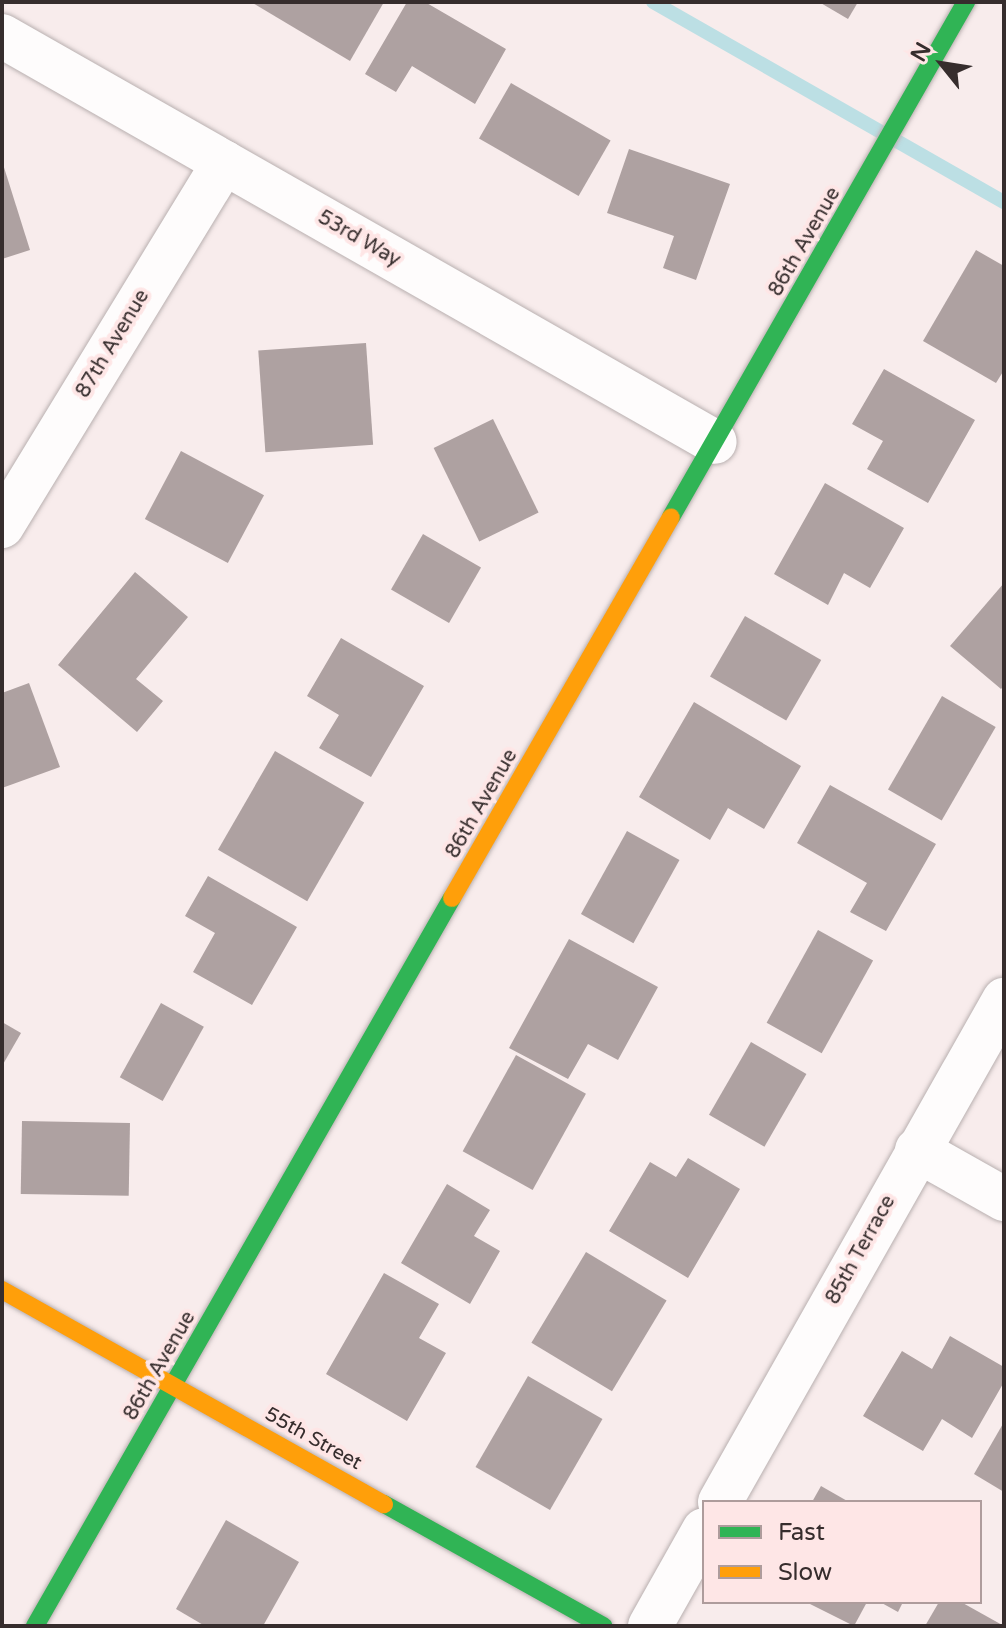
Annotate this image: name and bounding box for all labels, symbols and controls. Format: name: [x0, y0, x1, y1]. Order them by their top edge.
north arrow: [902, 24, 982, 104]
text: N: [906, 38, 937, 66]
street label: 86th Avenue: [764, 183, 846, 301]
street label: 53rd Way: [313, 206, 405, 272]
street label: 87th Avenue: [71, 286, 155, 402]
street label: 86th Avenue: [441, 745, 523, 863]
street label: 85th Terrace: [821, 1191, 901, 1309]
street label: 86th Avenue: [119, 1307, 201, 1425]
street label: 55th Street: [260, 1402, 366, 1476]
legend: [702, 1500, 982, 1604]
text: Fast: [778, 1518, 825, 1547]
text: Slow: [778, 1558, 832, 1587]

